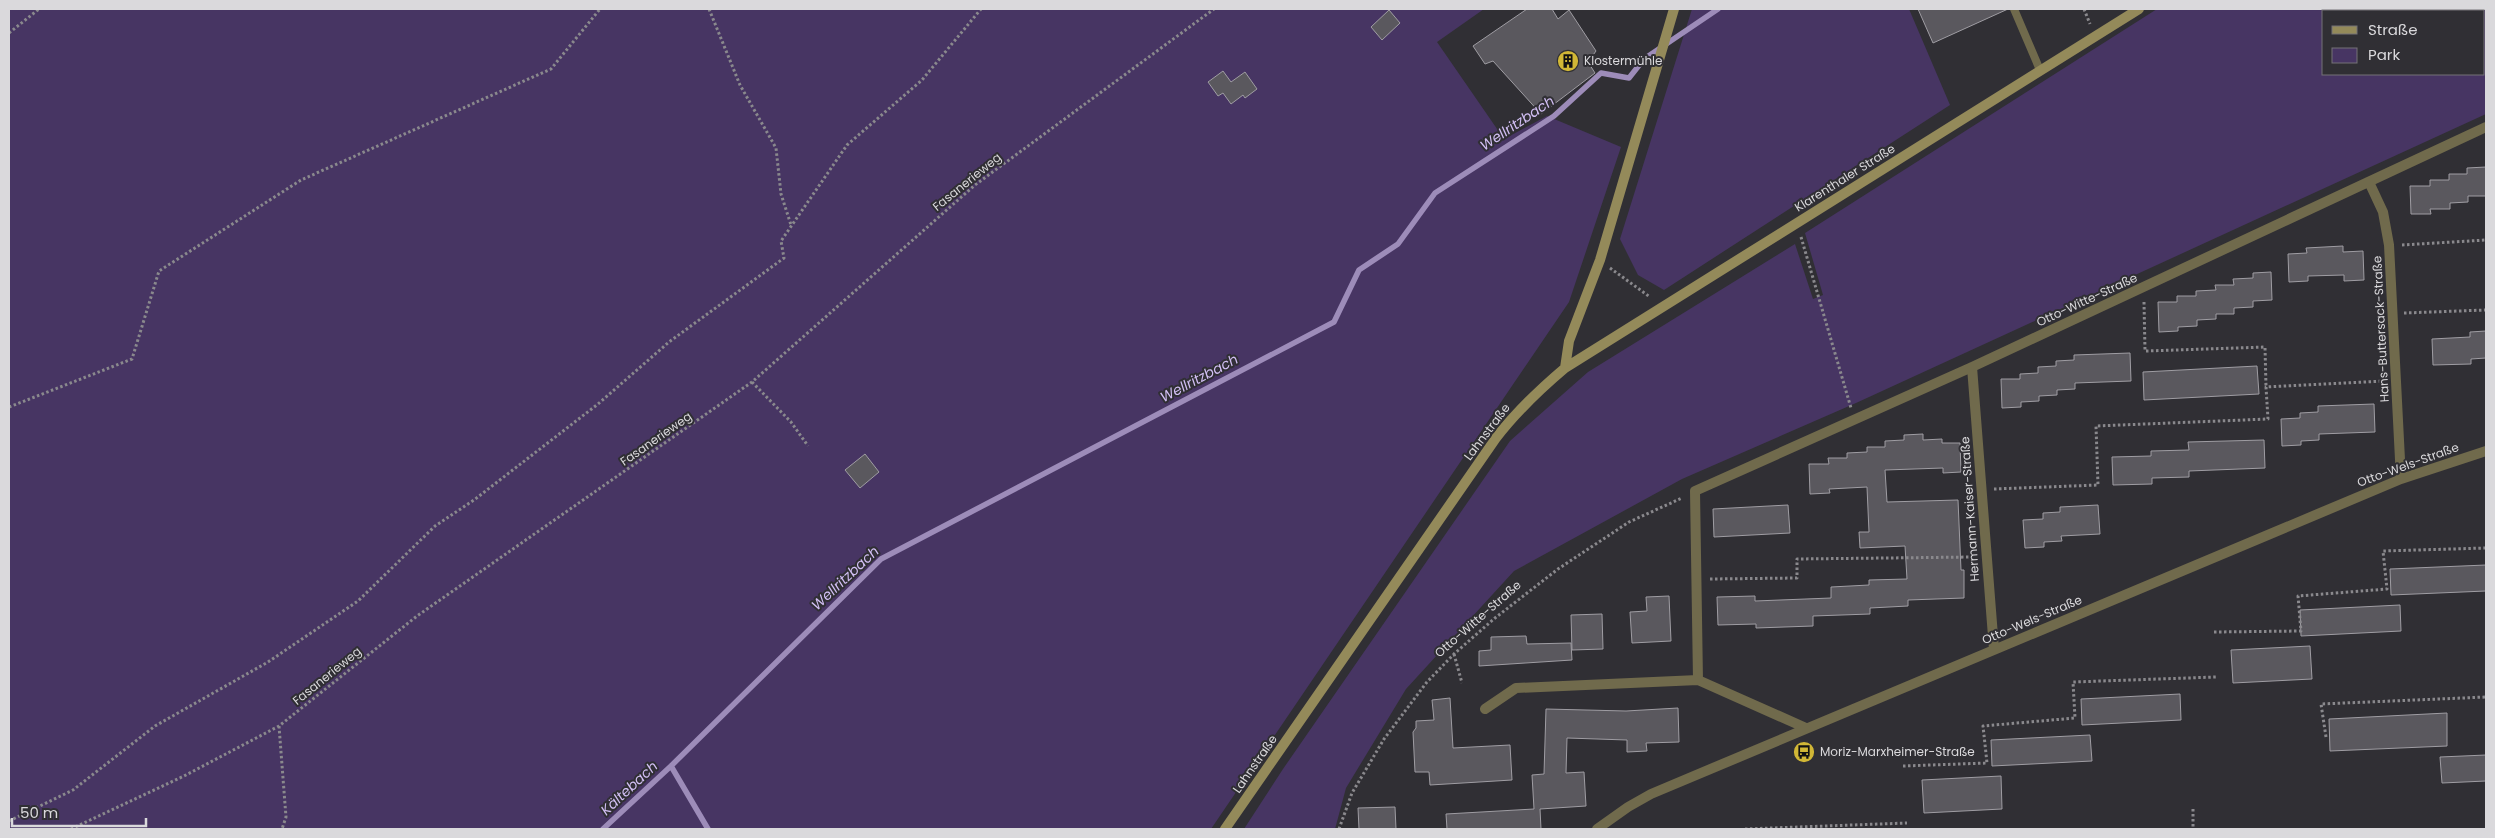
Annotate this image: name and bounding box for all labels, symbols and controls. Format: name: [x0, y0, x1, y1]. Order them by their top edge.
legend: [2322, 10, 2485, 75]
text: Straße: [2368, 19, 2418, 40]
text: Park: [2368, 44, 2400, 65]
building icon: Klostermühle: [1556, 49, 1580, 73]
place label: Klostermühle: [1584, 52, 1662, 69]
water label: Wellritzbach: [1476, 91, 1558, 155]
street label: Klarenthaler Straße: [1791, 140, 1898, 215]
street label: Fasanerieweg: [929, 149, 1005, 215]
street label: Hans-Buttersack-Straße: [2368, 255, 2393, 403]
street label: Otto-Witte-Straße: [2034, 269, 2140, 330]
water label: Wellritzbach: [1156, 349, 1242, 407]
street label: Lahnstraße: [1460, 400, 1514, 464]
street label: Fasanerieweg: [616, 408, 695, 470]
street label: Hermann-Kaiser-Straße: [1956, 436, 1983, 582]
street label: Otto-Wels-Straße: [2355, 438, 2461, 491]
water label: Wellritzbach: [807, 541, 883, 615]
street label: Otto-Witte-Straße: [1431, 576, 1525, 661]
street label: Otto-Wels-Straße: [1979, 591, 2084, 648]
street label: Fasanerieweg: [289, 643, 365, 709]
street label: Lahnstraße: [1228, 731, 1281, 796]
bus stop icon: Moriz-Marxheimer-Straße: [1792, 740, 1816, 764]
place label: Moriz-Marxheimer-Straße: [1820, 743, 1975, 760]
water label: Kältebach: [596, 756, 662, 820]
scale bar: [12, 796, 146, 828]
text: 50 m: [20, 802, 58, 823]

